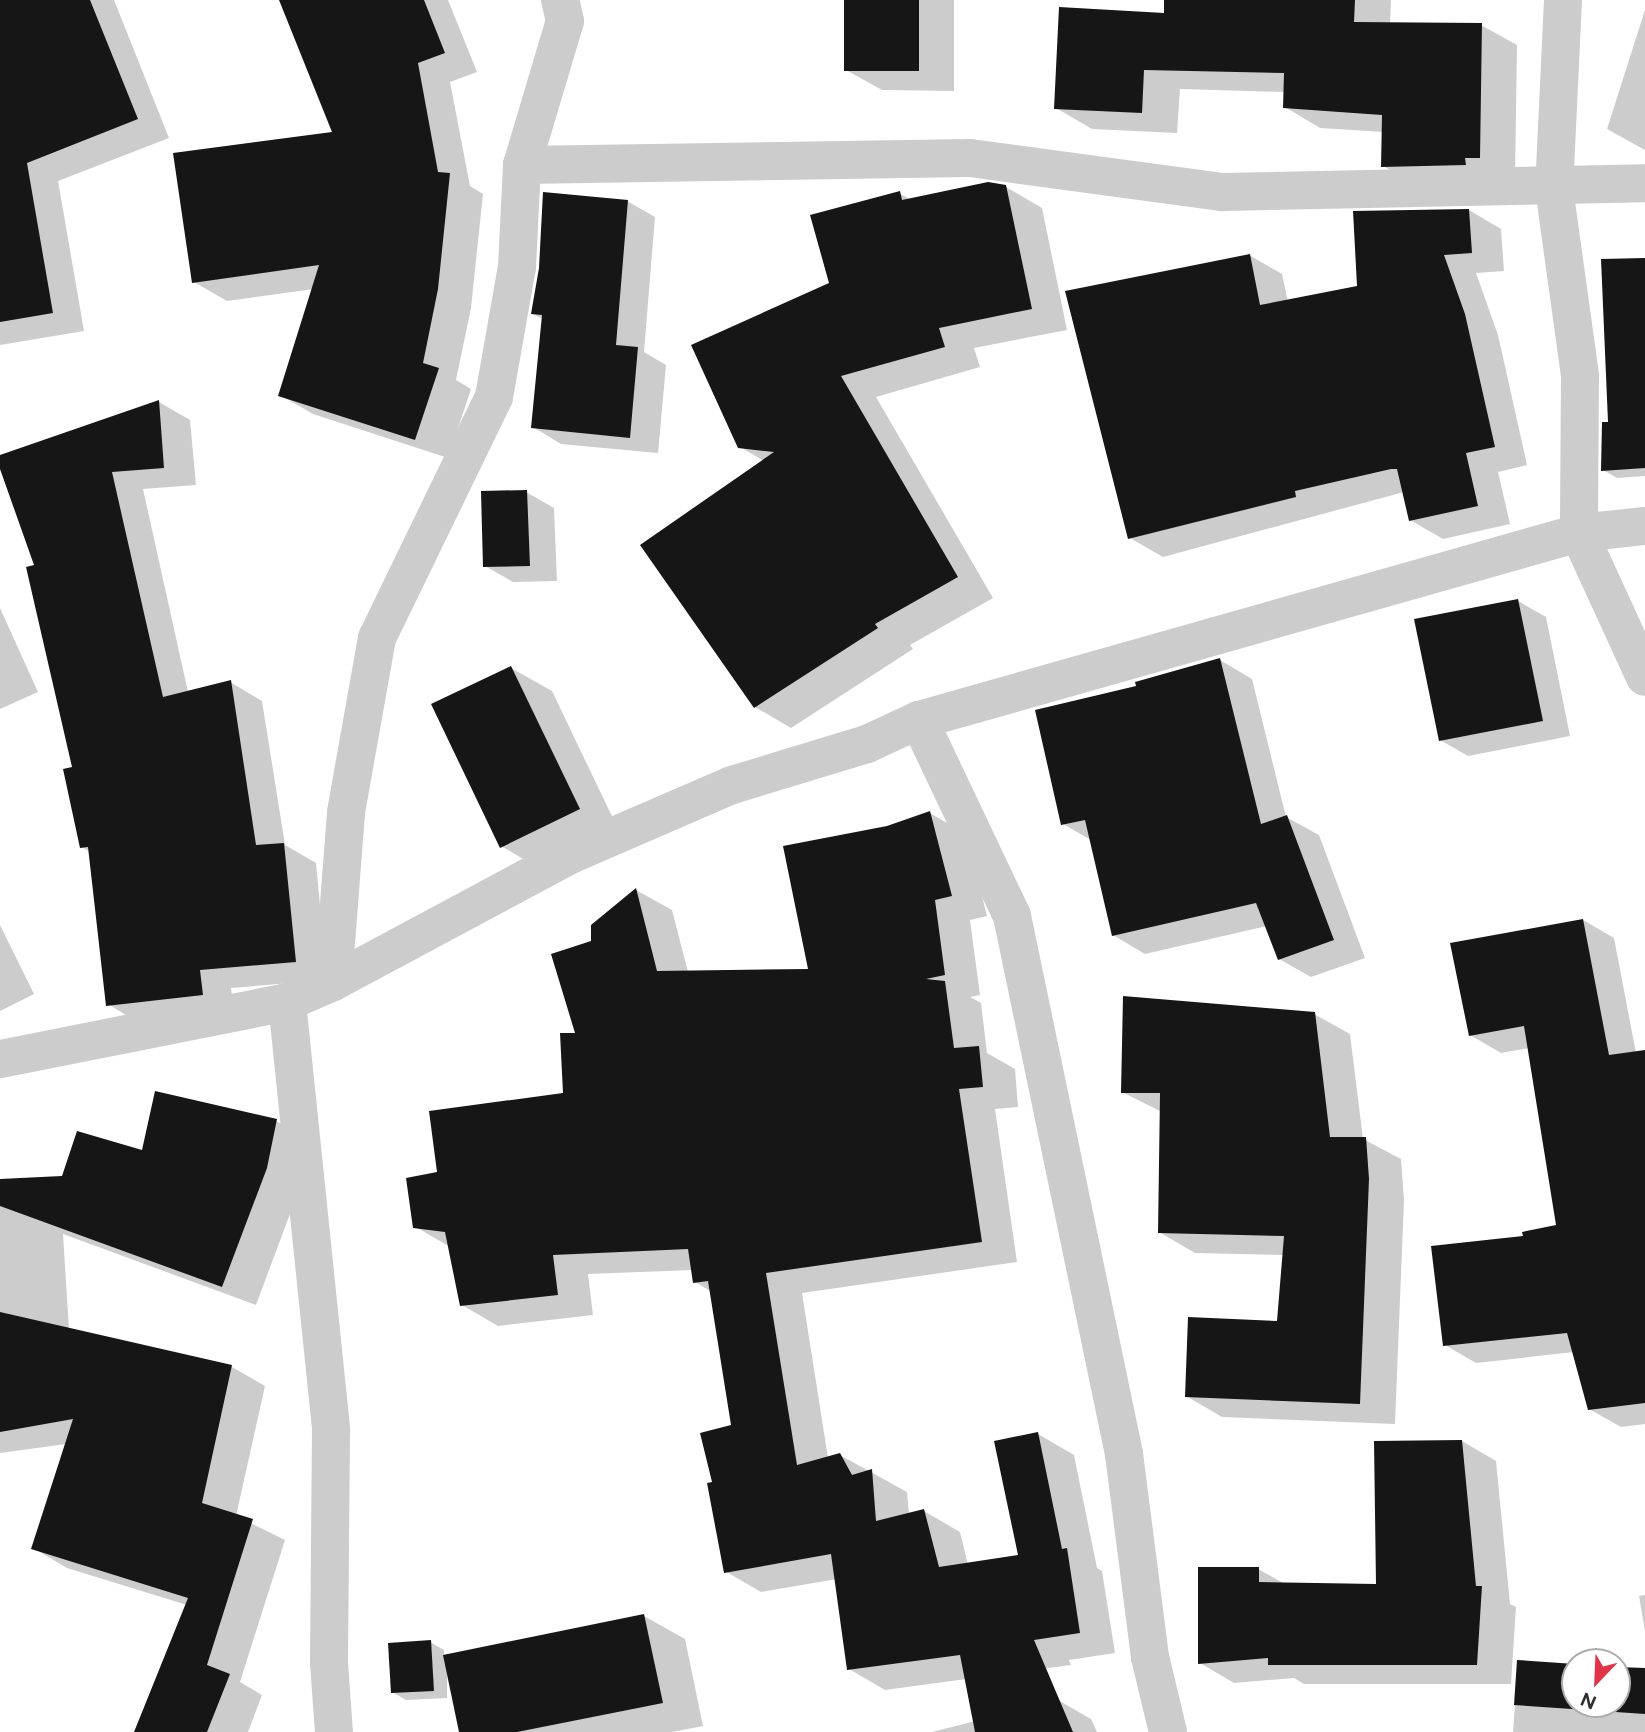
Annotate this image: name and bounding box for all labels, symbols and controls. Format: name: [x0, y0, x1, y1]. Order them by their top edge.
north arrow: [1561, 1648, 1631, 1718]
text: N: [1577, 1687, 1600, 1714]

